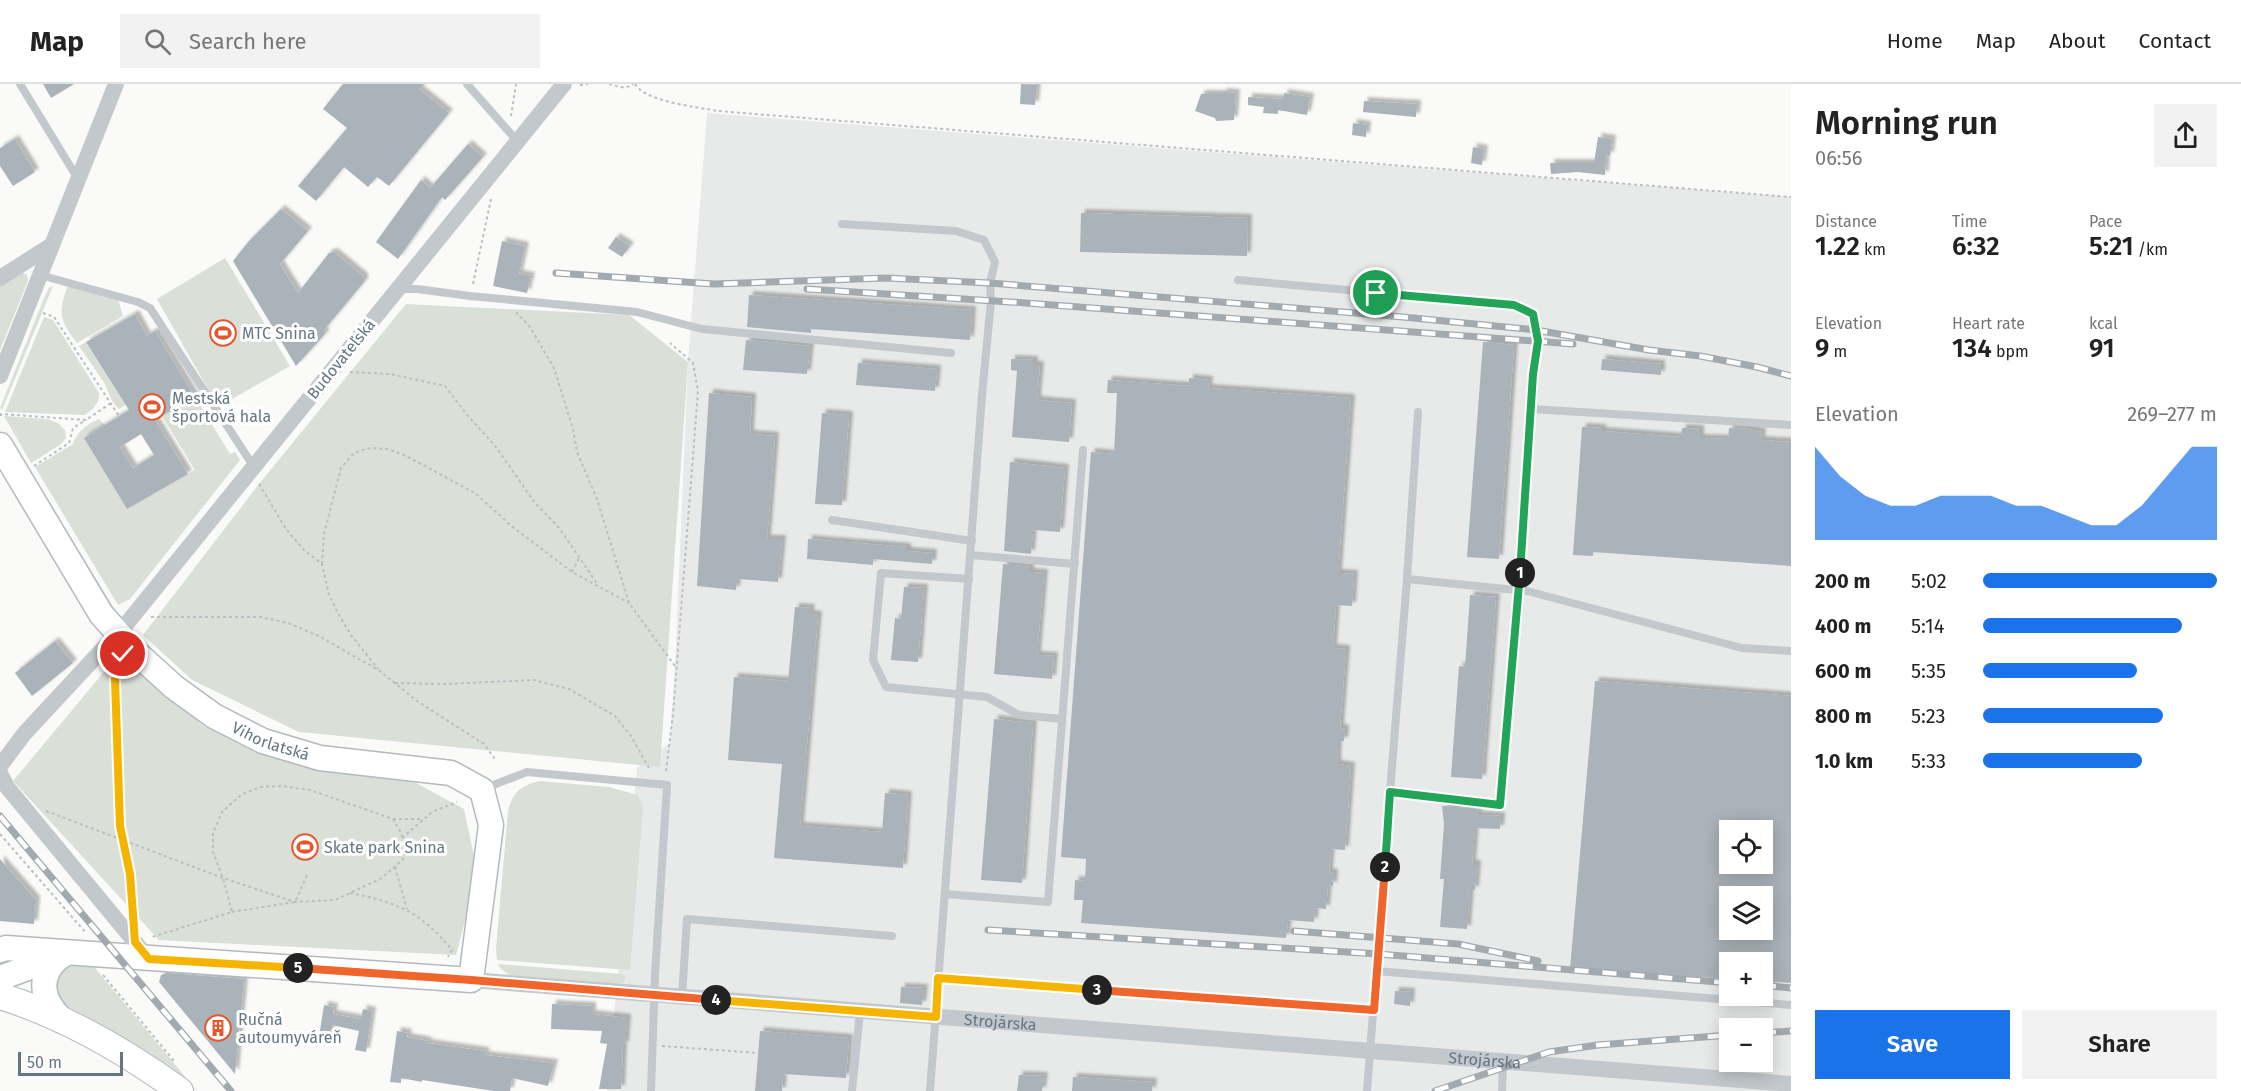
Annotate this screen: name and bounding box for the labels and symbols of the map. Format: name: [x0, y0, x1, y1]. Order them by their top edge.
pin: [1350, 267, 1401, 318]
street label: Budovateľská: [303, 315, 379, 403]
sports icon: MTC Snina: [208, 318, 238, 348]
place label: MTC Snina: [242, 324, 316, 343]
place label: Mestská športová hala: [172, 389, 271, 426]
sports icon: Mestská športová hala: [137, 392, 167, 422]
pin: 1: [1505, 558, 1535, 588]
pin: [97, 628, 148, 679]
street label: Vihorlatská: [229, 717, 312, 764]
sports icon: Skate park Snina: [290, 832, 320, 862]
place label: Skate park Snina: [324, 838, 445, 857]
pin: 2: [1370, 852, 1400, 882]
pin: 5: [283, 953, 313, 983]
pin: 3: [1082, 975, 1112, 1005]
pin: 4: [701, 985, 731, 1015]
street label: Strojárska: [963, 1009, 1037, 1034]
place label: Ručná autoumyváreň: [238, 1010, 342, 1047]
building icon: Ručná autoumyváreň: [203, 1013, 233, 1043]
street label: Strojárska: [1448, 1048, 1522, 1072]
scale bar: [18, 1049, 123, 1076]

